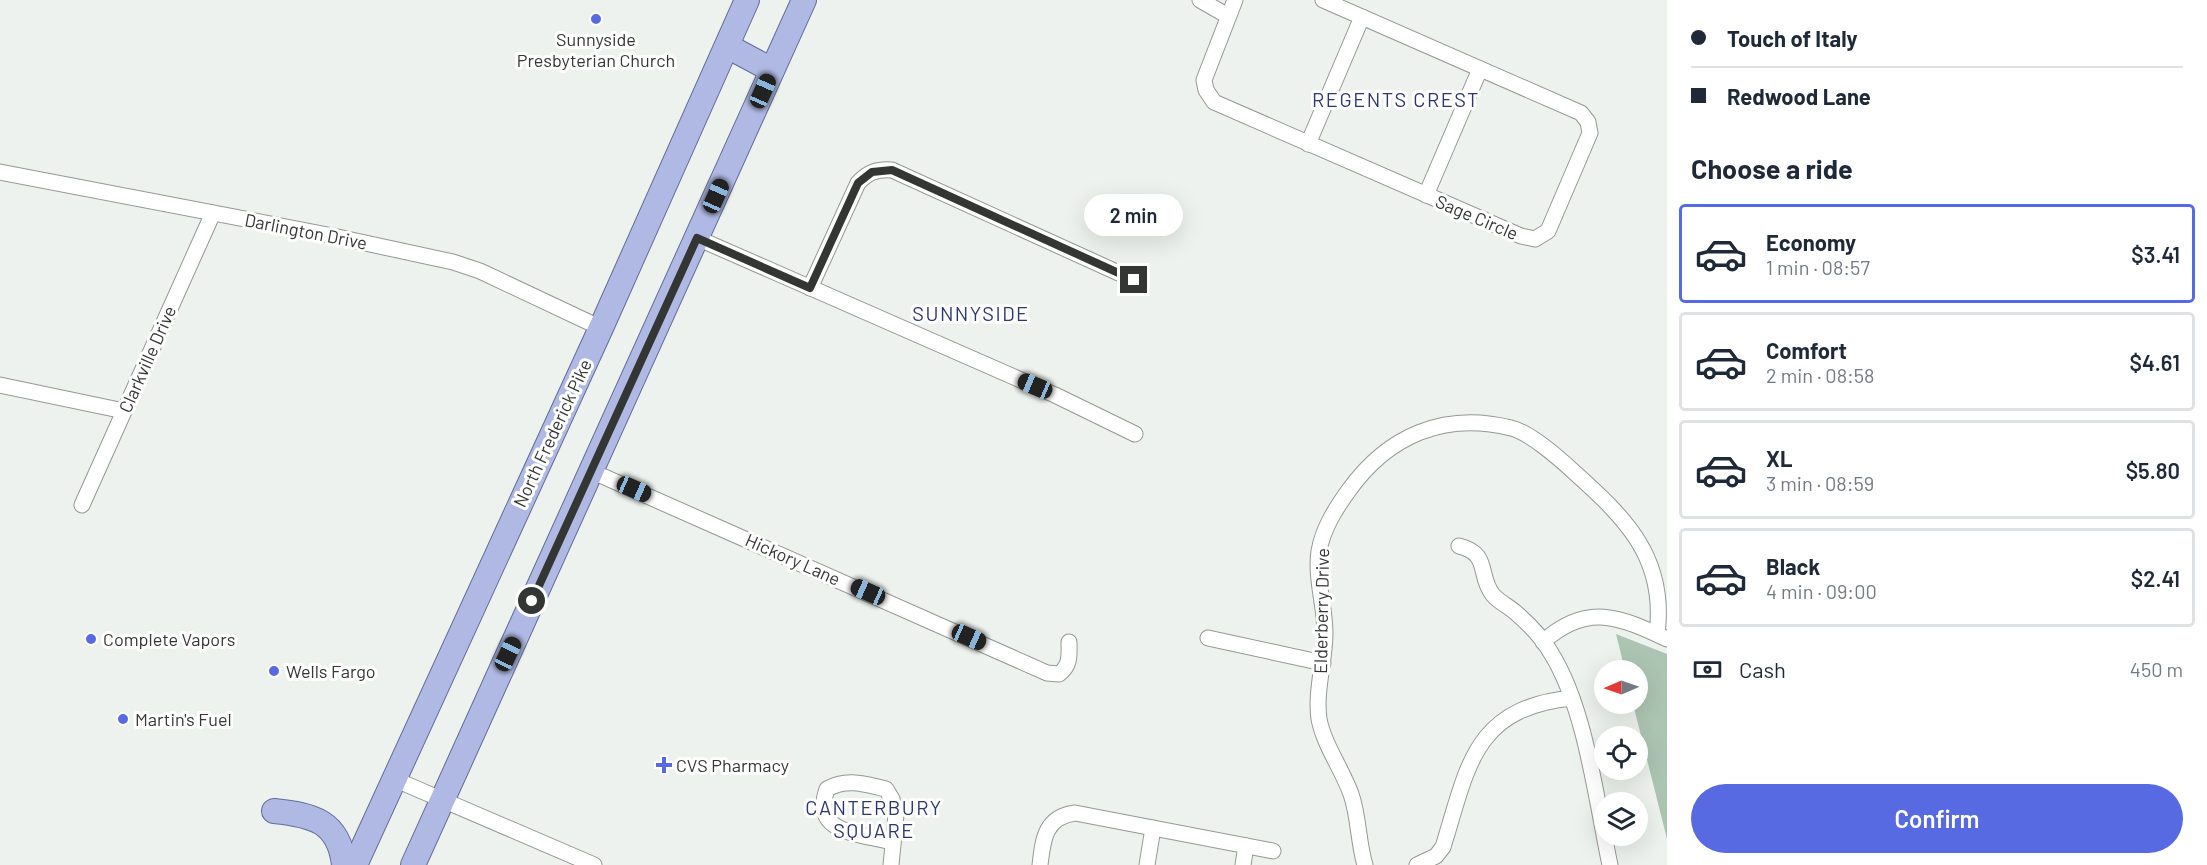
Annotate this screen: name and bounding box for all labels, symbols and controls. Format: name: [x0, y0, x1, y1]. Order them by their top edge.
marker: Sunnyside Presbyterian Church: [589, 12, 603, 26]
text: Touch of Italy: [1727, 25, 1858, 51]
place label: Sunnyside Presbyterian Church: [517, 28, 675, 71]
car: [747, 71, 779, 111]
text: Redwood Lane: [1727, 83, 1871, 109]
district label: REGENTS CREST: [1312, 87, 1480, 111]
text: Choose a ride: [1691, 152, 1853, 184]
car: [700, 176, 732, 216]
street label: Sage Circle: [1432, 190, 1522, 244]
callout: 2 min: [1084, 193, 1184, 235]
text: 2 min: [1110, 203, 1157, 227]
street label: Darlington Drive: [243, 208, 369, 254]
icon: car: [1694, 227, 1748, 281]
text: Economy: [1766, 229, 1856, 255]
text: $3.41: [2131, 241, 2180, 267]
text: 1 min · 08:57: [1766, 255, 1870, 279]
route end: [1120, 266, 1147, 293]
district label: SUNNYSIDE: [912, 301, 1030, 325]
street label: Clarkville Drive: [114, 302, 180, 416]
icon: car: [1694, 335, 1748, 389]
text: Comfort: [1766, 337, 1847, 363]
text: $4.61: [2129, 349, 2180, 375]
street label: North Frederick Pike: [508, 355, 596, 511]
text: 2 min · 08:58: [1766, 363, 1875, 387]
car: [1015, 371, 1055, 401]
icon: car: [1694, 443, 1748, 497]
text: XL: [1766, 445, 1792, 471]
text: $5.80: [2126, 457, 2180, 483]
text: 3 min · 08:59: [1766, 471, 1874, 495]
car: [614, 473, 654, 505]
street label: Hickory Lane: [742, 528, 844, 590]
street label: Elderberry Drive: [1309, 548, 1333, 674]
icon: car: [1694, 551, 1748, 605]
text: Black: [1766, 553, 1820, 579]
text: $2.41: [2131, 565, 2180, 591]
car: [848, 576, 888, 608]
text: 4 min · 09:00: [1766, 579, 1877, 603]
route start: [518, 587, 545, 614]
car: [949, 621, 989, 653]
place label: Complete Vapors: [103, 628, 235, 650]
marker: Complete Vapors: [84, 632, 98, 646]
car: [492, 634, 524, 674]
icon: cash: [1691, 653, 1724, 686]
text: Cash: [1739, 656, 1786, 682]
text: 450 m: [2130, 657, 2183, 681]
place label: Wells Fargo: [286, 660, 376, 682]
north arrow: [1594, 660, 1648, 714]
map controls: [1594, 660, 1648, 846]
marker: Wells Fargo: [267, 664, 281, 678]
place label: Martin's Fuel: [135, 708, 232, 730]
marker: Martin's Fuel: [116, 712, 130, 726]
button: locate: [1594, 726, 1648, 780]
place label: CVS Pharmacy: [676, 754, 789, 776]
marker: CVS Pharmacy: [657, 758, 671, 772]
button: Confirm: [1691, 784, 2183, 853]
button: layers: [1594, 792, 1648, 846]
district label: CANTERBURY SQUARE: [805, 795, 943, 842]

